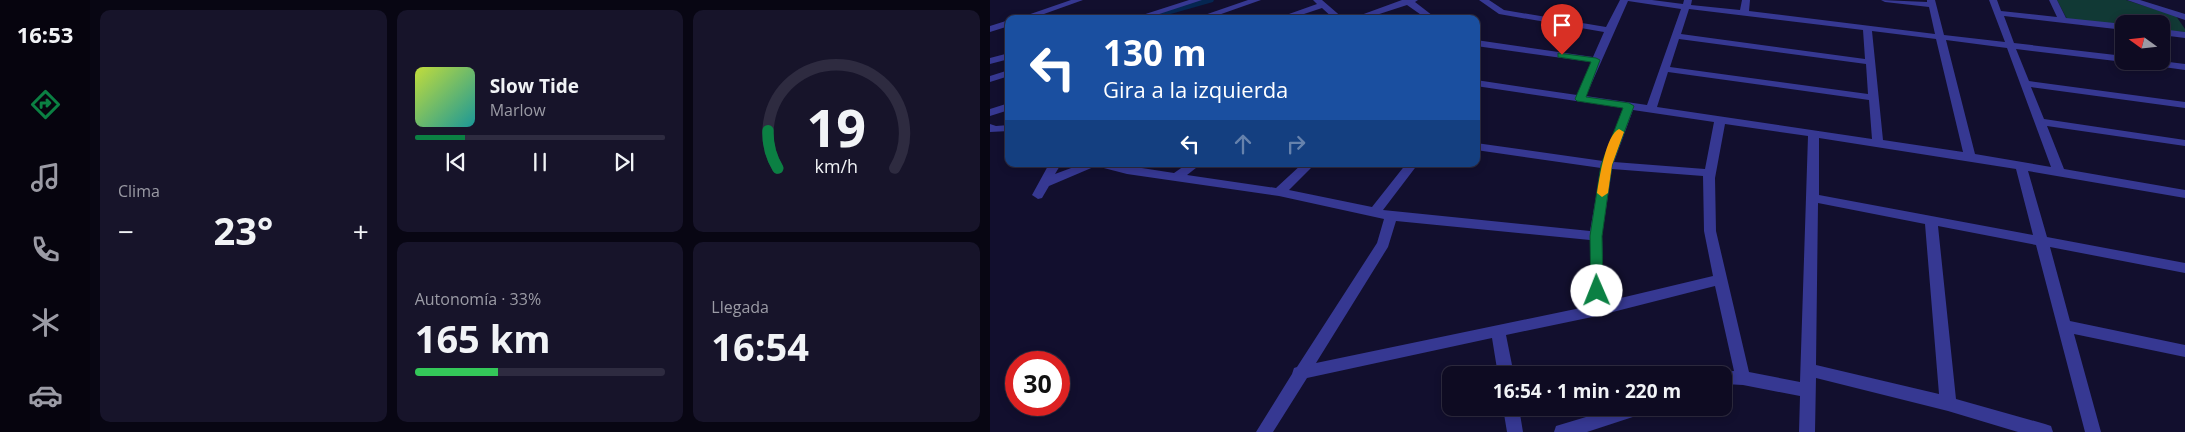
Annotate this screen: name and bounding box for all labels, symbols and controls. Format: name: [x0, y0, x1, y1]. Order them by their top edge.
pin: [1541, 4, 1583, 55]
icon: arrive: [1548, 11, 1576, 39]
north arrow: [2115, 15, 2170, 70]
map controls: [2115, 15, 2170, 70]
text: 16:53: [17, 19, 73, 49]
text: 130 m: [1103, 29, 1207, 76]
icon: left: [1020, 35, 1085, 100]
text: Slow Tide: [490, 73, 579, 99]
text: Gira a la izquierda: [1103, 74, 1288, 104]
icon: directions: [28, 87, 63, 122]
text: 19: [807, 91, 866, 162]
text: Marlow: [490, 99, 546, 121]
icon: left: [1176, 130, 1204, 158]
icon: ahead: [1229, 130, 1257, 158]
icon: right: [1282, 130, 1310, 158]
icon: previous: [442, 148, 470, 176]
icon: pause: [526, 148, 554, 176]
icon: next: [610, 148, 638, 176]
text: km/h: [815, 154, 858, 178]
icon: music: [28, 160, 63, 195]
text: Clima: [118, 180, 160, 202]
text: 23°: [213, 204, 273, 256]
text: −: [118, 212, 134, 250]
text: +: [353, 212, 369, 250]
icon: phone: [28, 232, 63, 267]
position arrow: [1570, 264, 1622, 316]
text: Autonomía · 33%: [415, 288, 541, 310]
text: Llegada: [711, 296, 769, 318]
icon: climate: [28, 305, 63, 340]
text: 165 km: [415, 312, 551, 364]
text: 16:54: [711, 320, 809, 372]
speed limit sign: 30: [1005, 351, 1070, 416]
icon: car: [28, 378, 63, 413]
text: 16:54 · 1 min · 220 m: [1493, 378, 1681, 404]

